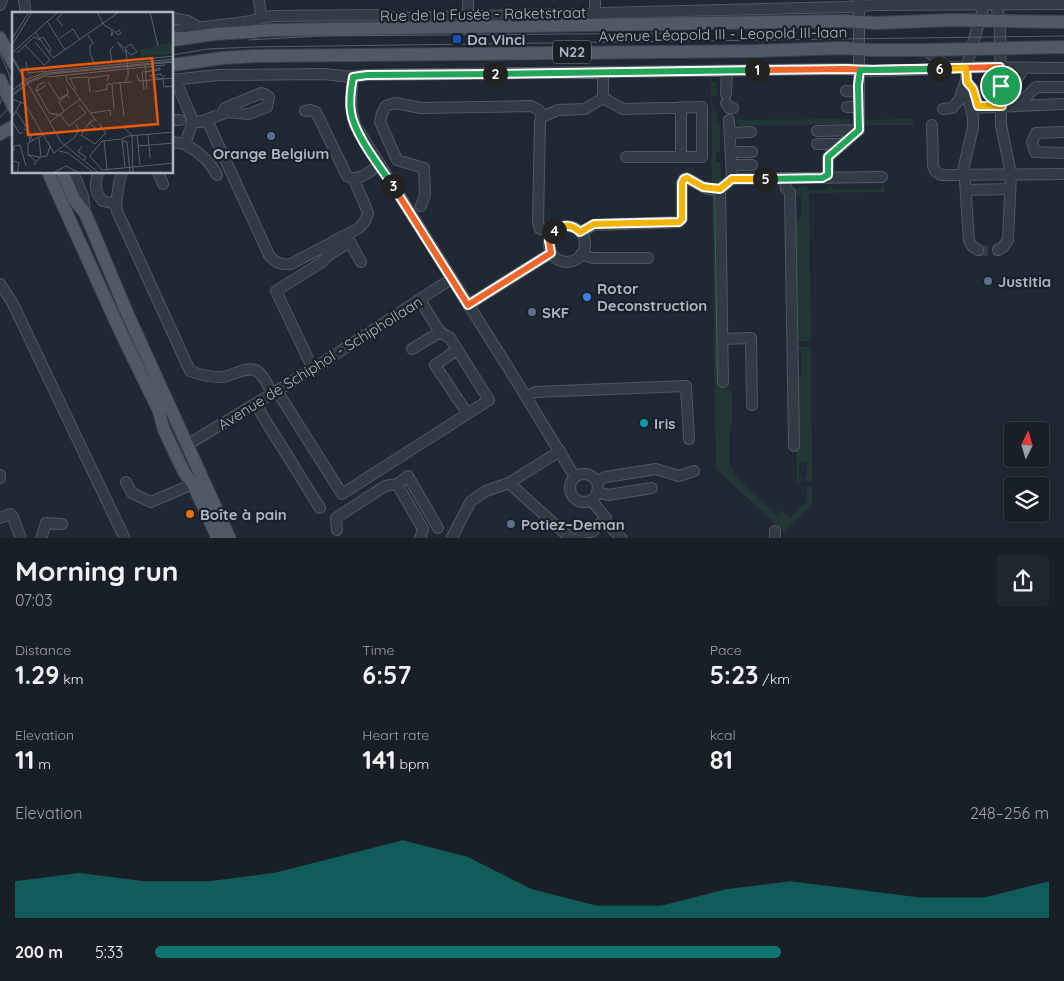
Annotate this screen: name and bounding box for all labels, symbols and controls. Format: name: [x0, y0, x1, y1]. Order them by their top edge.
street label: Rue de la Fusée - Raketstraat: [380, 3, 586, 25]
inset map: [12, 12, 174, 174]
street label: Avenue Léopold III - Leopold III-laan: [599, 22, 847, 46]
place label: Da Vinci: [467, 30, 525, 49]
marker: Da Vinci: [451, 33, 463, 45]
road number: N22: [553, 41, 591, 64]
pin: 6: [926, 56, 952, 82]
pin: 1: [744, 58, 770, 82]
text: 6: [936, 60, 943, 78]
text: 1: [755, 61, 760, 79]
pin: 2: [482, 62, 508, 86]
text: 2: [492, 65, 499, 83]
pin: [980, 65, 1022, 107]
icon: arrive: [987, 72, 1015, 100]
marker: Orange Belgium: [265, 130, 277, 142]
place label: Orange Belgium: [213, 144, 329, 163]
pin: 5: [752, 166, 778, 192]
text: 5: [761, 170, 770, 188]
pin: 3: [380, 174, 406, 198]
text: 3: [390, 177, 397, 195]
pin: 4: [542, 218, 566, 244]
text: 4: [550, 222, 559, 240]
place label: Justitia: [998, 272, 1051, 291]
marker: Justitia: [982, 275, 994, 287]
place label: Rotor Deconstruction: [597, 279, 707, 315]
marker: Rotor Deconstruction: [581, 291, 593, 303]
street label: Avenue de Schiphol - Schiphollaan: [214, 292, 426, 434]
place label: SKF: [542, 303, 569, 322]
marker: SKF: [526, 306, 538, 318]
place label: Iris: [654, 414, 675, 433]
marker: Iris: [638, 417, 650, 429]
north arrow: [1004, 422, 1049, 468]
map controls: [1004, 422, 1049, 522]
button: layers: [1004, 477, 1049, 522]
place label: Boîte à pain: [200, 505, 287, 524]
marker: Boîte à pain: [184, 508, 196, 520]
place label: Potiez–Deman: [521, 515, 625, 534]
marker: Potiez–Deman: [505, 518, 517, 530]
text: Morning run: [15, 553, 179, 588]
button: share: [997, 555, 1049, 607]
text: 07:03: [15, 590, 53, 610]
text: Distance: [15, 641, 71, 659]
text: Time: [362, 641, 394, 659]
text: Pace: [710, 641, 742, 659]
text: 1.29: [15, 659, 59, 690]
text: 6:57: [362, 659, 411, 690]
text: 5:23: [710, 659, 759, 690]
text: km: [59, 670, 83, 688]
text: /km: [759, 670, 790, 688]
text: Elevation: [15, 726, 74, 744]
text: Heart rate: [362, 726, 429, 744]
text: kcal: [710, 726, 736, 744]
text: 11: [15, 744, 34, 775]
text: 141: [362, 744, 396, 775]
text: 81: [710, 744, 733, 775]
text: m: [34, 755, 51, 773]
text: bpm: [396, 755, 429, 773]
text: Elevation: [15, 803, 82, 823]
text: 248–256 m: [970, 803, 1049, 823]
text: 200 m: [15, 942, 63, 962]
text: 5:33: [95, 942, 123, 962]

